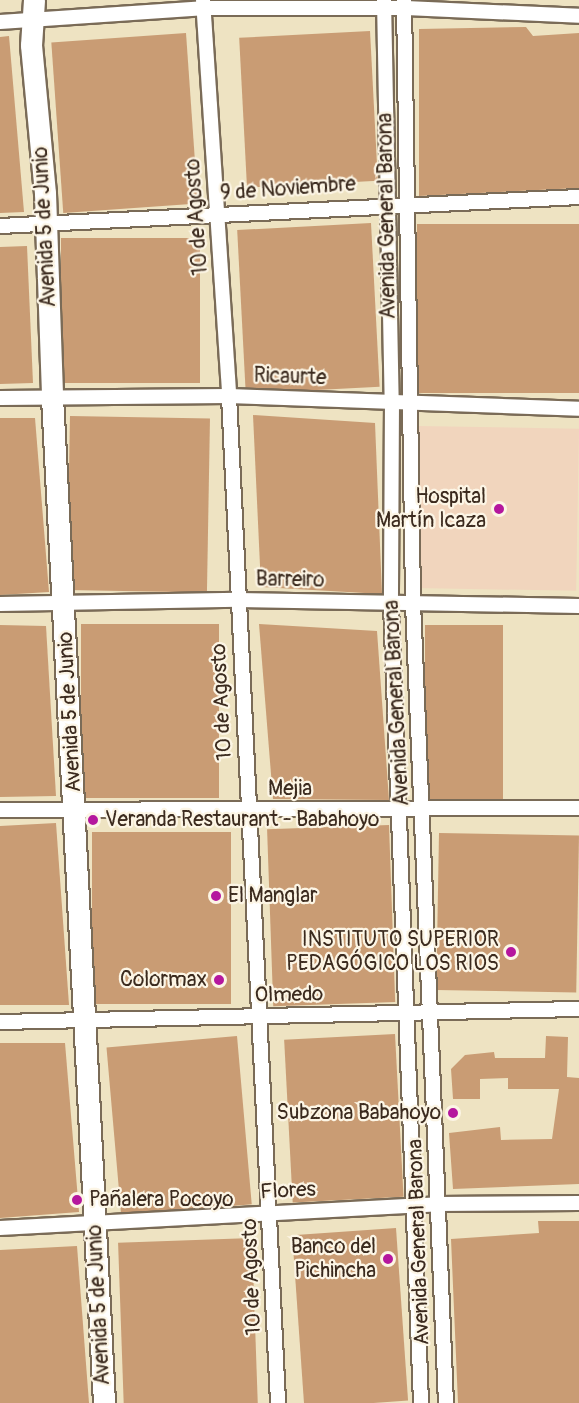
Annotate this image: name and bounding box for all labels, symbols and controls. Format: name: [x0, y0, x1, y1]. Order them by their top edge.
street label: Avenida General Barona: [373, 113, 401, 319]
street label: Avenida 5 de Junio: [28, 146, 62, 308]
street label: 10 de Agosto: [180, 158, 214, 276]
street label: 9 de Noviembre: [219, 172, 357, 206]
street label: Ricaurte: [253, 363, 327, 391]
place label: Hospital Martín Icaza: [376, 484, 486, 534]
marker: Hospital Martín Icaza: [490, 500, 508, 518]
street label: Barreiro: [255, 567, 325, 593]
street label: Avenida General Barona: [379, 599, 415, 807]
street label: Avenida 5 de Junio: [53, 631, 87, 793]
street label: 10 de Agosto: [206, 643, 238, 761]
street label: Mejia: [268, 776, 312, 802]
place label: Veranda Restaurant - Babahoyo: [105, 807, 379, 833]
marker: Veranda Restaurant - Babahoyo: [86, 813, 100, 827]
place label: El Manglar: [228, 883, 317, 909]
marker: El Manglar: [209, 889, 223, 903]
place label: INSTITUTO SUPERIOR PEDAGÓGICO LOS RIOS: [286, 927, 499, 977]
marker: INSTITUTO SUPERIOR PEDAGÓGICO LOS RIOS: [504, 945, 518, 959]
place label: Colormax: [120, 967, 207, 993]
marker: Colormax: [212, 973, 226, 987]
street label: Olmedo: [255, 982, 323, 1008]
place label: Subzona Babahoyo: [277, 1100, 441, 1126]
marker: Subzona Babahoyo: [446, 1106, 460, 1120]
street label: Avenida General Barona: [403, 1138, 435, 1346]
street label: Flores: [260, 1177, 316, 1205]
place label: Pañalera Pocoyo: [89, 1187, 234, 1213]
marker: Pañalera Pocoyo: [70, 1193, 84, 1207]
street label: 10 de Agosto: [237, 1218, 267, 1336]
street label: Avenida 5 de Junio: [82, 1224, 116, 1386]
place label: Banco del Pichincha: [291, 1234, 376, 1284]
marker: Banco del Pichincha: [381, 1252, 395, 1266]

